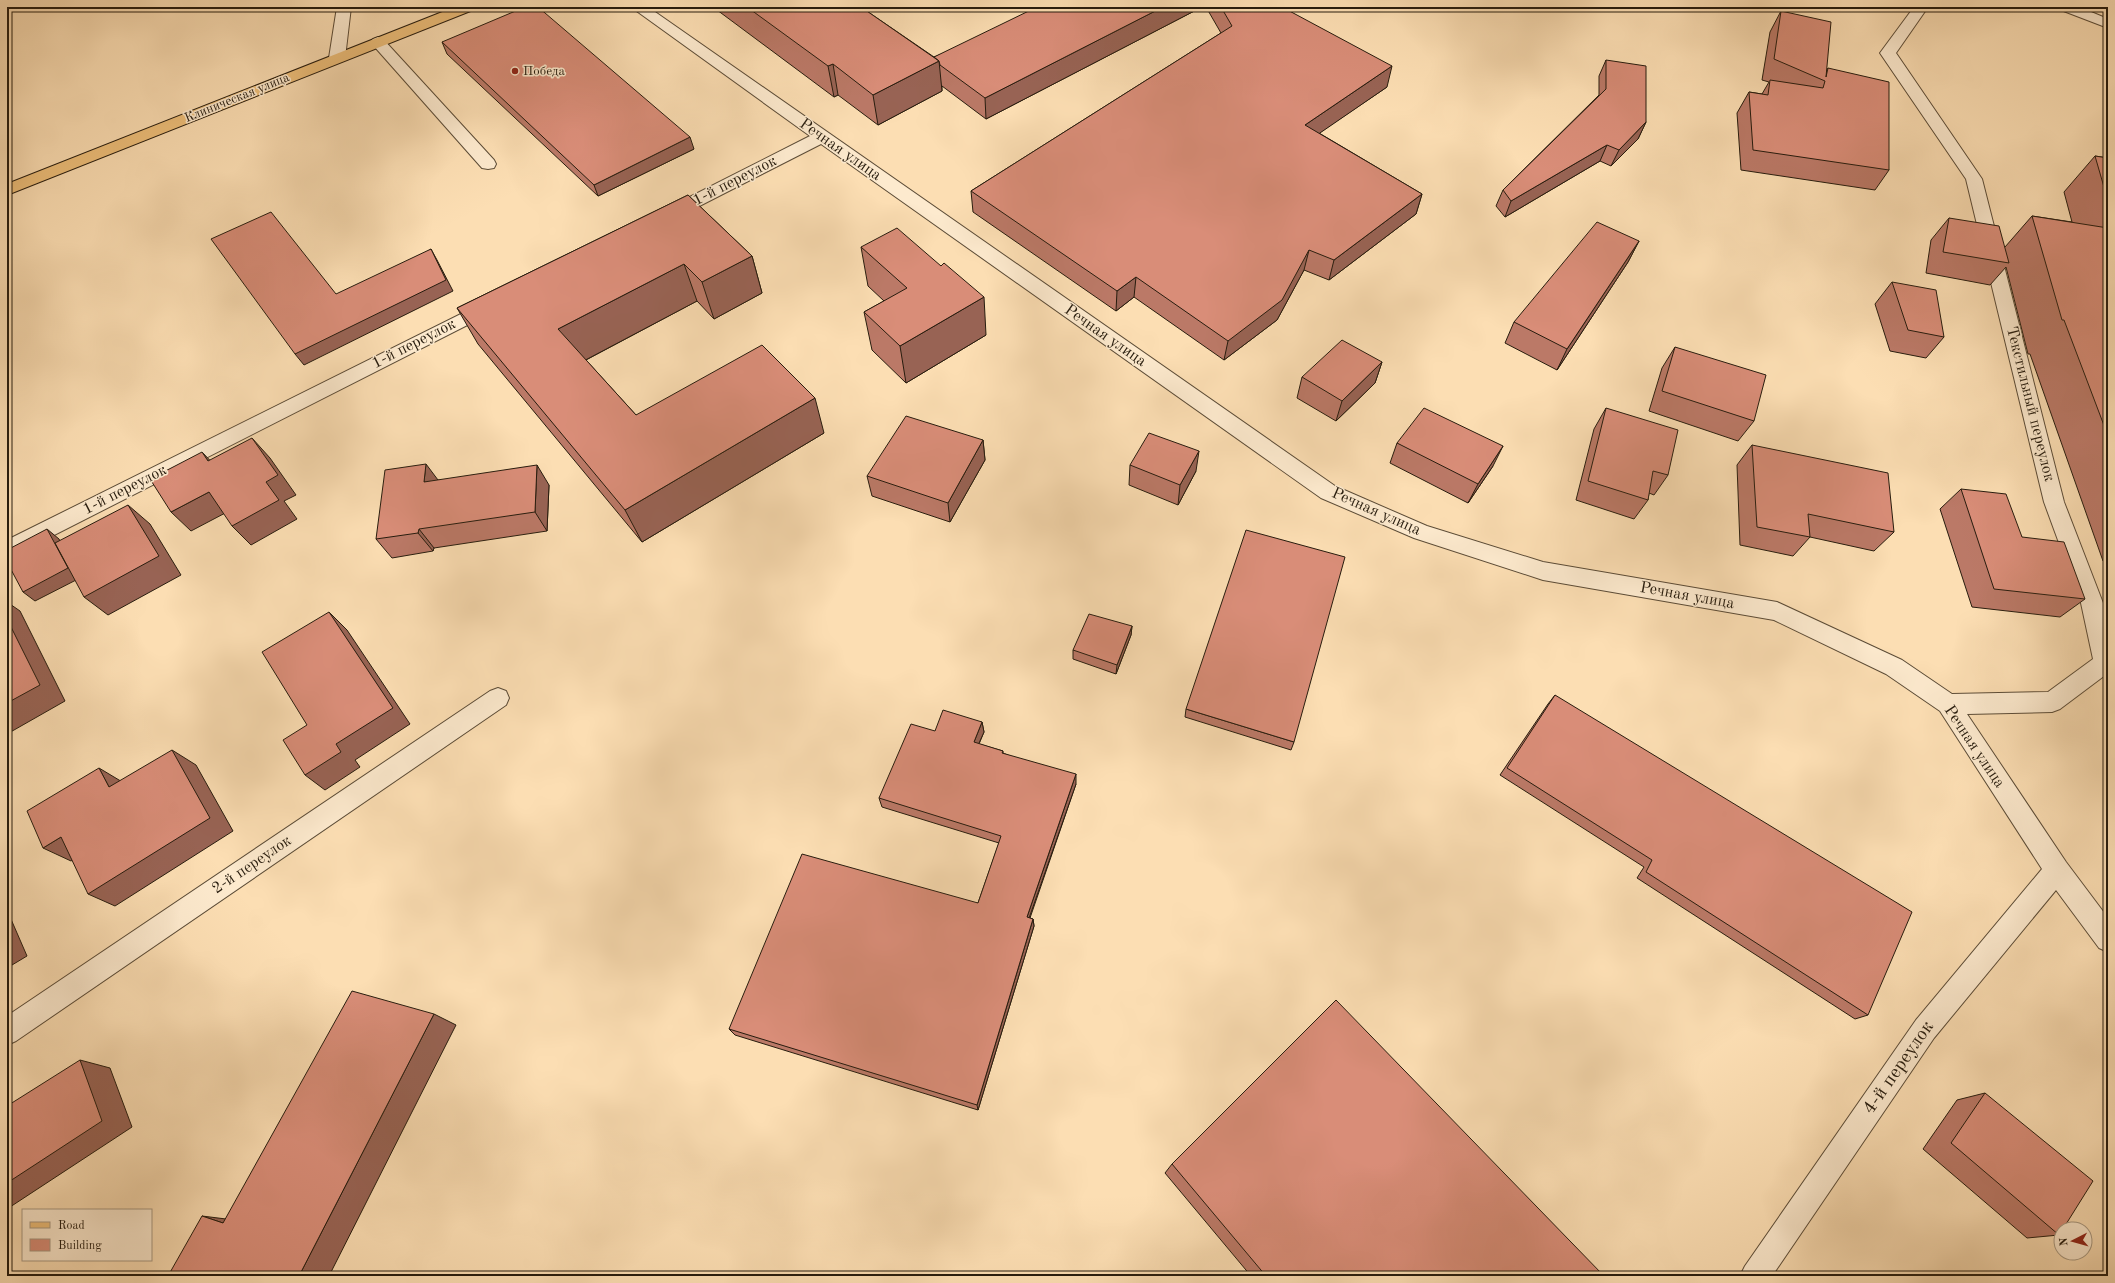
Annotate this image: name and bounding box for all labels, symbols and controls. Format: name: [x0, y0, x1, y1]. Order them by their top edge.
place label: Победа: [523, 65, 565, 78]
marker: Победа: [510, 66, 520, 76]
street label: Клиническая улица: [183, 71, 292, 125]
street label: Речная улица: [796, 116, 884, 184]
street label: 1-й переулок: [691, 153, 779, 209]
street label: Речная улица: [1061, 302, 1149, 370]
street label: 1-й переулок: [370, 316, 458, 372]
street label: Текстильный переулок: [2003, 325, 2057, 483]
street label: 1-й переулок: [81, 462, 169, 518]
street label: Речная улица: [1329, 485, 1423, 539]
street label: Речная улица: [1638, 580, 1736, 612]
street label: Речная улица: [1941, 703, 2007, 791]
street label: 2-й переулок: [210, 833, 294, 897]
street label: 4-й переулок: [1860, 1018, 1938, 1118]
legend: [22, 1209, 152, 1261]
text: Road: [58, 1220, 85, 1232]
north arrow: [2053, 1221, 2093, 1261]
text: N: [2059, 1237, 2070, 1247]
text: Building: [58, 1240, 102, 1252]

